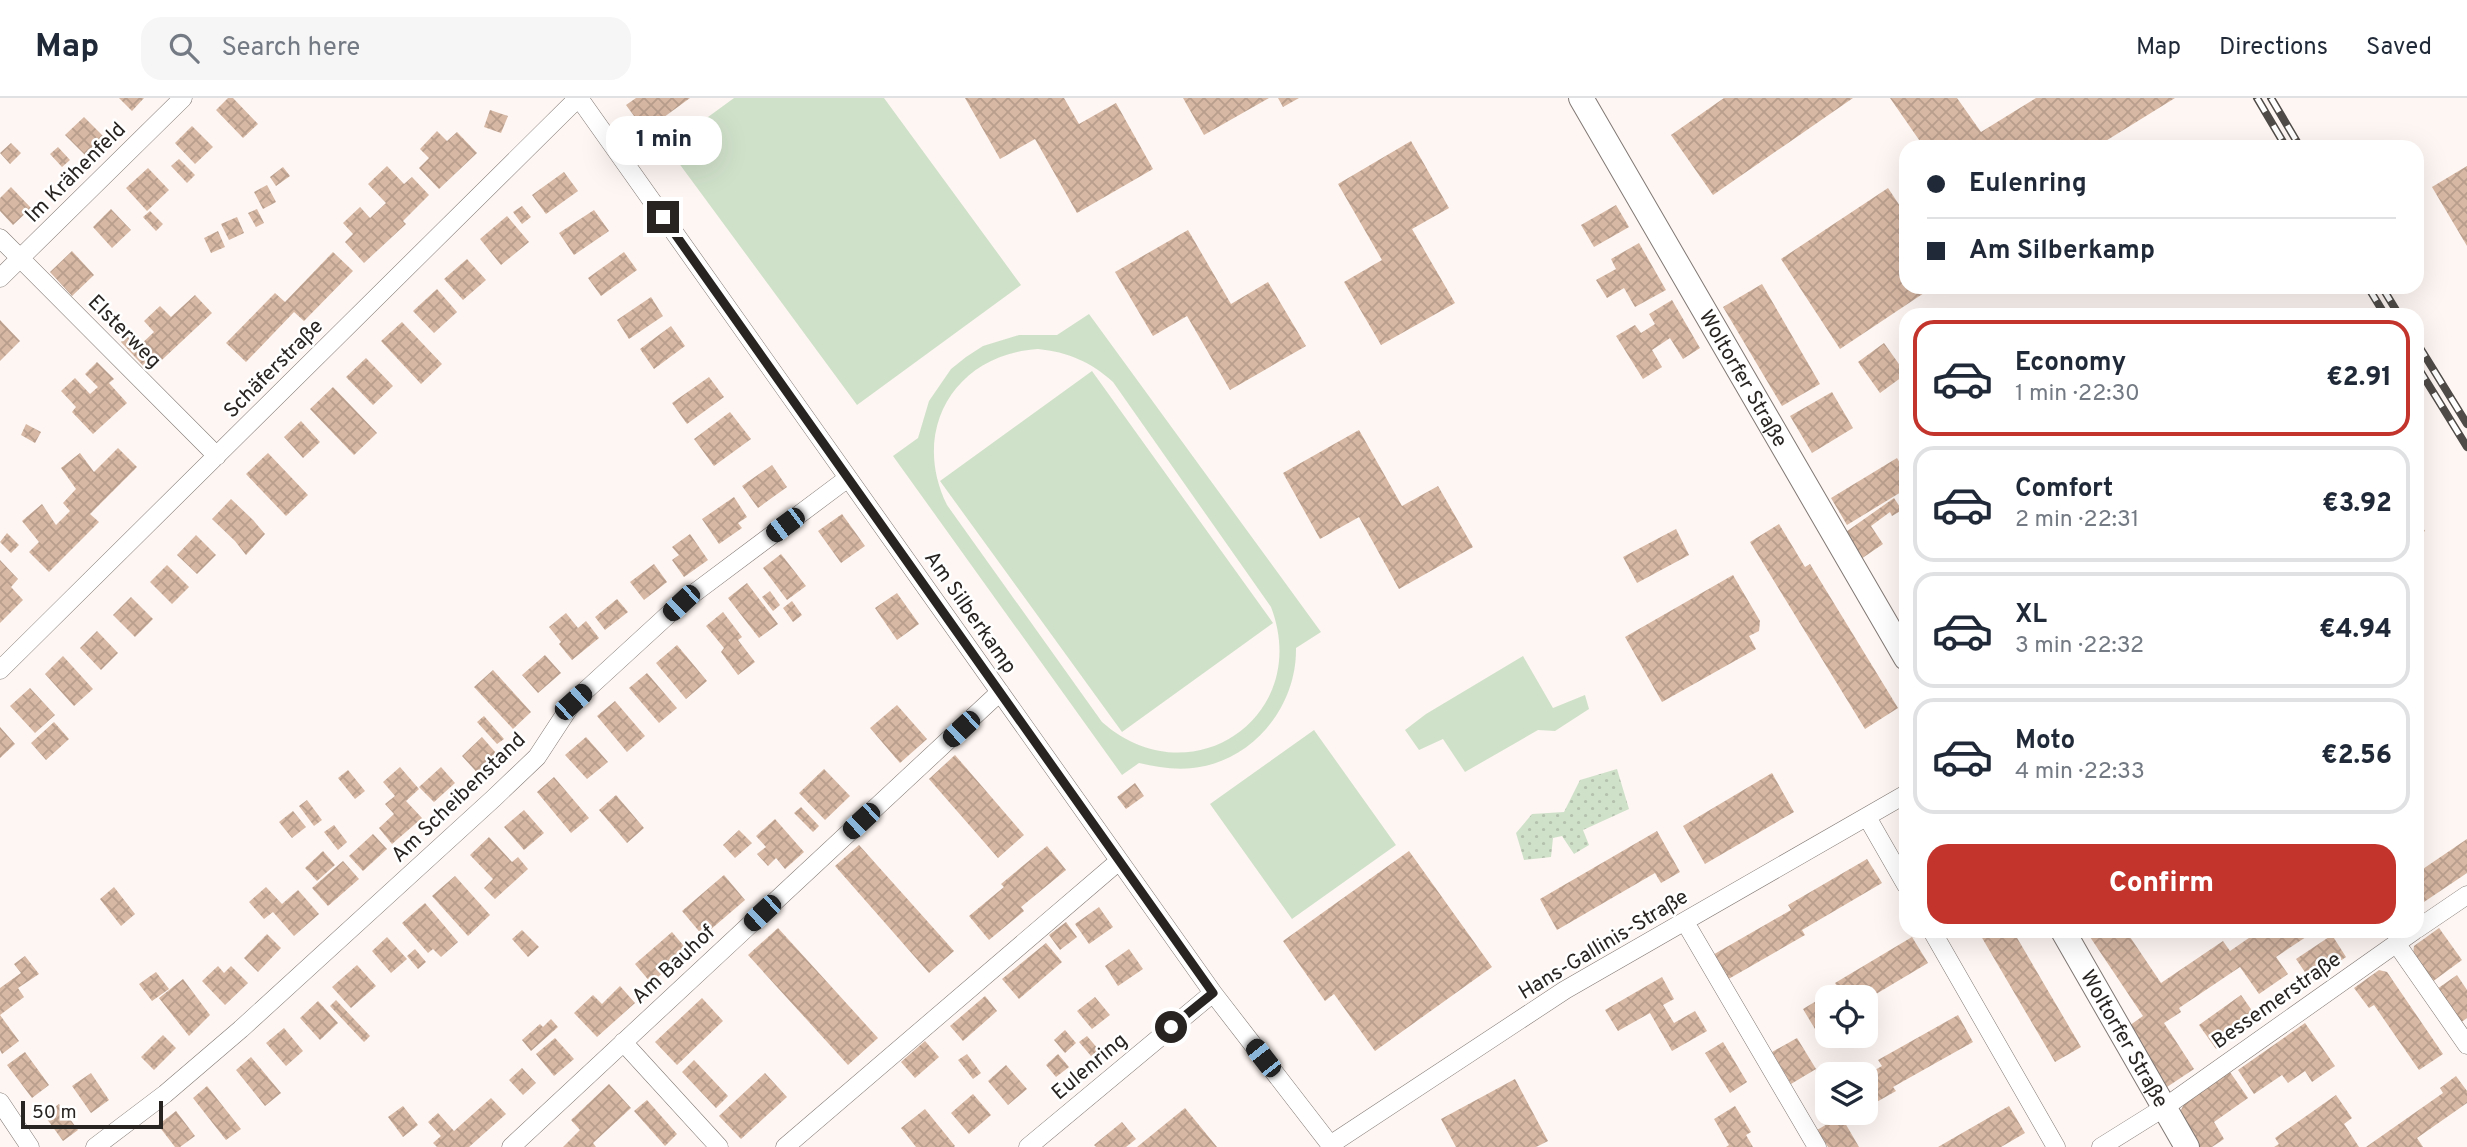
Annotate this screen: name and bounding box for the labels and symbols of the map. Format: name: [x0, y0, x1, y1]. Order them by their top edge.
callout: 1 min: [605, 116, 721, 164]
street label: Im Krähenfeld: [20, 117, 132, 229]
route end: [647, 201, 679, 233]
street label: Elsterweg: [81, 289, 167, 375]
street label: Woltorfer Straße: [1692, 305, 1793, 453]
street label: Schäferstraße: [219, 314, 330, 425]
car: [762, 504, 809, 546]
street label: Am Silberkamp: [917, 546, 1022, 680]
car: [659, 581, 704, 625]
car: [551, 680, 596, 724]
car: [939, 707, 984, 751]
street label: Am Scheibenstand: [386, 727, 532, 869]
car: [839, 799, 884, 843]
street label: Hans-Gallinis-Straße: [1514, 884, 1694, 1007]
car: [740, 891, 785, 935]
street label: Am Bauhof: [627, 920, 721, 1011]
street label: Bessemerstraße: [2207, 947, 2347, 1056]
street label: Woltorfer Straße: [2073, 966, 2174, 1113]
route start: [1155, 1011, 1187, 1043]
street label: Eulenring: [1046, 1028, 1133, 1107]
car: [1242, 1035, 1285, 1081]
scale bar: [21, 1098, 163, 1130]

